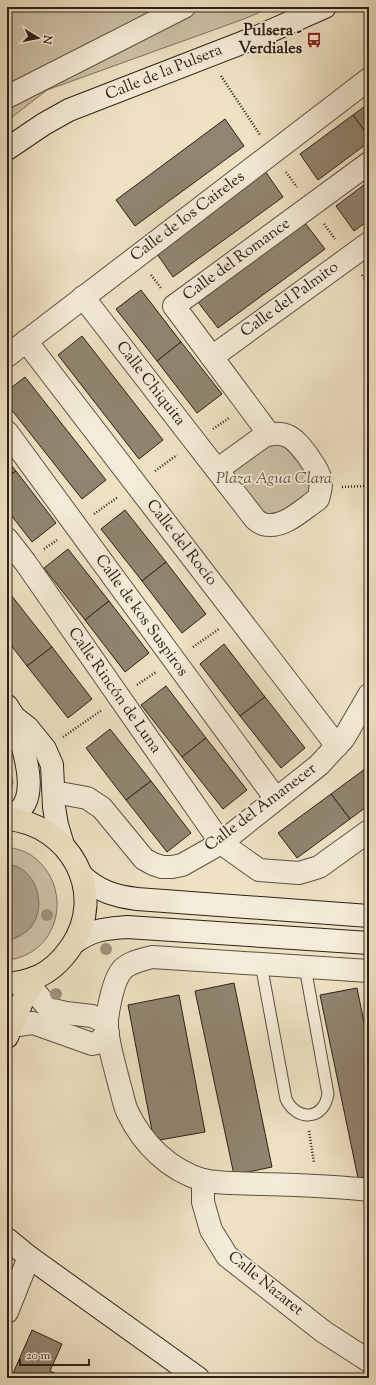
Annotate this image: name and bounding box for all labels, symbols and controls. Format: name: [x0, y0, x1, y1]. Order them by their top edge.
north arrow: [18, 18, 58, 58]
place label: Pulsera - Verdiales: [238, 20, 303, 61]
bus stop icon: Pulsera - Verdiales: [305, 31, 323, 49]
text: N: [38, 33, 56, 45]
street label: Calle de la Pulsera: [102, 39, 226, 107]
street label: Calle de los Caireles: [126, 166, 250, 268]
street label: Calle del Romance: [178, 213, 296, 307]
street label: Calle del Palmito: [236, 256, 344, 344]
street label: Calle Chiquita: [110, 337, 191, 432]
park label: Plaza Agua Clara: [216, 468, 332, 491]
street label: Calle del Rocío: [140, 495, 222, 591]
street label: Calle de kos Suspiros: [89, 550, 193, 682]
street label: Calle Rincón de Luna: [62, 623, 167, 759]
street label: Calle del Amanecer: [200, 758, 322, 858]
street label: Calle Nazaret: [222, 1246, 308, 1322]
scale bar: [20, 1341, 89, 1367]
text: 20 m: [26, 1347, 51, 1365]

